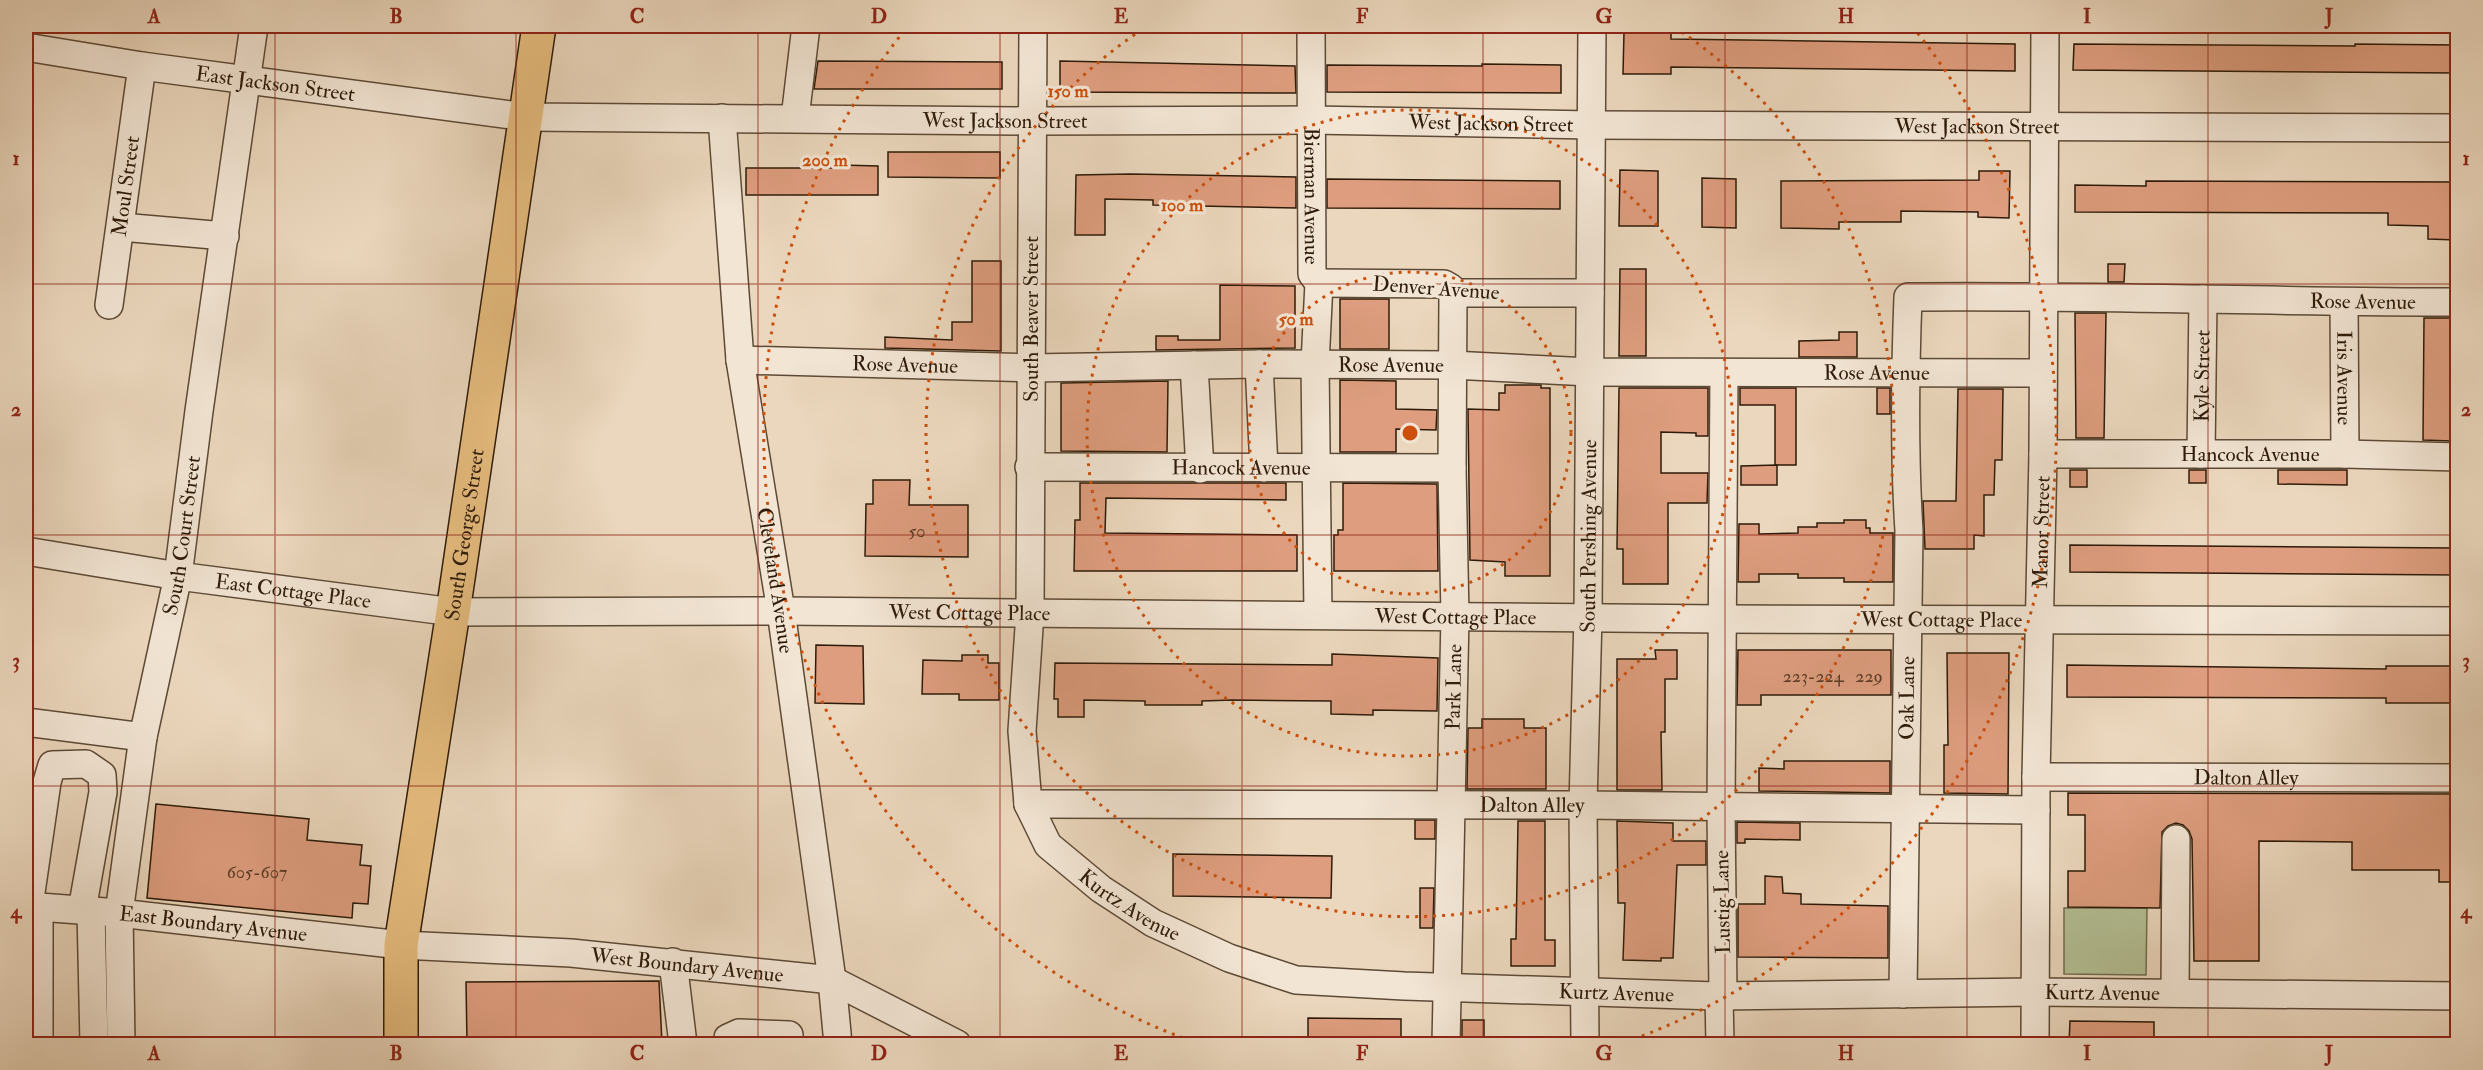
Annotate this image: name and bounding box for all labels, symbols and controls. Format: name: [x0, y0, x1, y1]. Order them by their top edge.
text: A: [147, 4, 161, 29]
text: B: [389, 4, 403, 29]
text: C: [630, 4, 644, 29]
text: D: [871, 4, 887, 29]
text: E: [1114, 4, 1129, 29]
text: F: [1356, 4, 1369, 29]
text: G: [1596, 4, 1613, 29]
text: H: [1838, 4, 1854, 29]
text: I: [2083, 4, 2091, 29]
text: J: [2324, 4, 2333, 29]
street label: East Jackson Street: [194, 60, 357, 108]
text: 150 m: [1047, 80, 1090, 103]
street label: West Jackson Street: [921, 107, 1088, 135]
street label: West Jackson Street: [1407, 109, 1574, 139]
street label: West Jackson Street: [1893, 113, 2060, 141]
street label: Bierman Avenue: [1297, 128, 1325, 265]
street label: Moul Street: [106, 134, 146, 238]
text: 1: [12, 146, 20, 171]
text: 1: [2462, 146, 2470, 171]
text: 200 m: [802, 149, 849, 172]
text: 100 m: [1161, 194, 1204, 217]
street label: South Beaver Street: [1018, 236, 1045, 402]
street label: Denver Avenue: [1372, 271, 1501, 306]
street label: Rose Avenue: [2310, 288, 2416, 316]
text: 50 m: [1279, 308, 1314, 331]
street label: Kyle Street: [2188, 330, 2217, 422]
street label: Iris Avenue: [2330, 331, 2358, 425]
street label: Rose Avenue: [851, 350, 959, 380]
street label: Rose Avenue: [1338, 351, 1444, 379]
street label: Rose Avenue: [1824, 360, 1930, 387]
text: 2: [11, 397, 21, 422]
text: 2: [2461, 397, 2471, 422]
centre of rings: [1400, 423, 1420, 443]
street label: South Pershing Avenue: [1575, 439, 1603, 633]
street label: Hancock Avenue: [2181, 441, 2320, 468]
street label: South George Street: [439, 447, 491, 623]
street label: South Court Street: [157, 454, 207, 618]
street label: Hancock Avenue: [1171, 454, 1311, 482]
street label: Manor Street: [2027, 475, 2057, 589]
street label: Cleveland Avenue: [750, 506, 800, 656]
house number: 50: [909, 520, 925, 543]
street label: East Cottage Place: [213, 568, 373, 615]
street label: West Cottage Place: [888, 599, 1051, 627]
street label: West Cottage Place: [1374, 603, 1537, 631]
street label: West Cottage Place: [1860, 606, 2023, 634]
street label: Park Lane: [1440, 644, 1468, 730]
text: 3: [12, 648, 20, 673]
text: 3: [2462, 648, 2470, 673]
street label: Oak Lane: [1893, 656, 1921, 740]
house number: 223-224: [1783, 665, 1845, 688]
house number: 229: [1855, 665, 1883, 688]
street label: Dalton Alley: [2193, 764, 2299, 792]
street label: Dalton Alley: [1479, 792, 1585, 819]
street label: Lustig Lane: [1708, 850, 1737, 954]
house number: 605-607: [227, 861, 287, 884]
street label: Kurtz Avenue: [1073, 863, 1185, 948]
text: 4: [10, 899, 23, 924]
text: 4: [2460, 899, 2473, 924]
street label: East Boundary Avenue: [118, 900, 309, 948]
street label: West Boundary Avenue: [588, 942, 785, 989]
street label: Kurtz Avenue: [1558, 978, 1675, 1009]
street label: Kurtz Avenue: [2045, 979, 2160, 1007]
text: A: [147, 1041, 161, 1066]
text: B: [389, 1041, 403, 1066]
text: C: [630, 1041, 644, 1066]
text: D: [871, 1041, 887, 1066]
text: E: [1114, 1041, 1129, 1066]
text: F: [1356, 1041, 1369, 1066]
text: G: [1596, 1041, 1613, 1066]
text: H: [1838, 1041, 1854, 1066]
text: I: [2083, 1041, 2091, 1066]
text: J: [2324, 1041, 2333, 1066]

